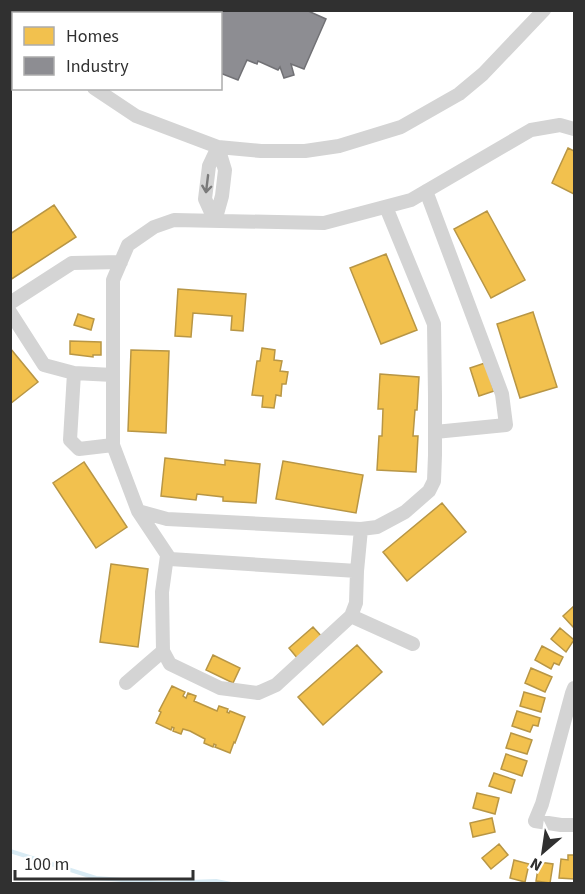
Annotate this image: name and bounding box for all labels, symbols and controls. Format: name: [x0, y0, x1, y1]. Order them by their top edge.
legend: [12, 12, 222, 90]
text: Homes: [66, 24, 119, 49]
text: Industry: [66, 54, 129, 79]
one-way arrow: [201, 174, 212, 194]
north arrow: [513, 822, 573, 882]
scale bar: [15, 843, 194, 881]
text: 100 m: [24, 852, 69, 877]
text: N: [526, 852, 546, 876]

